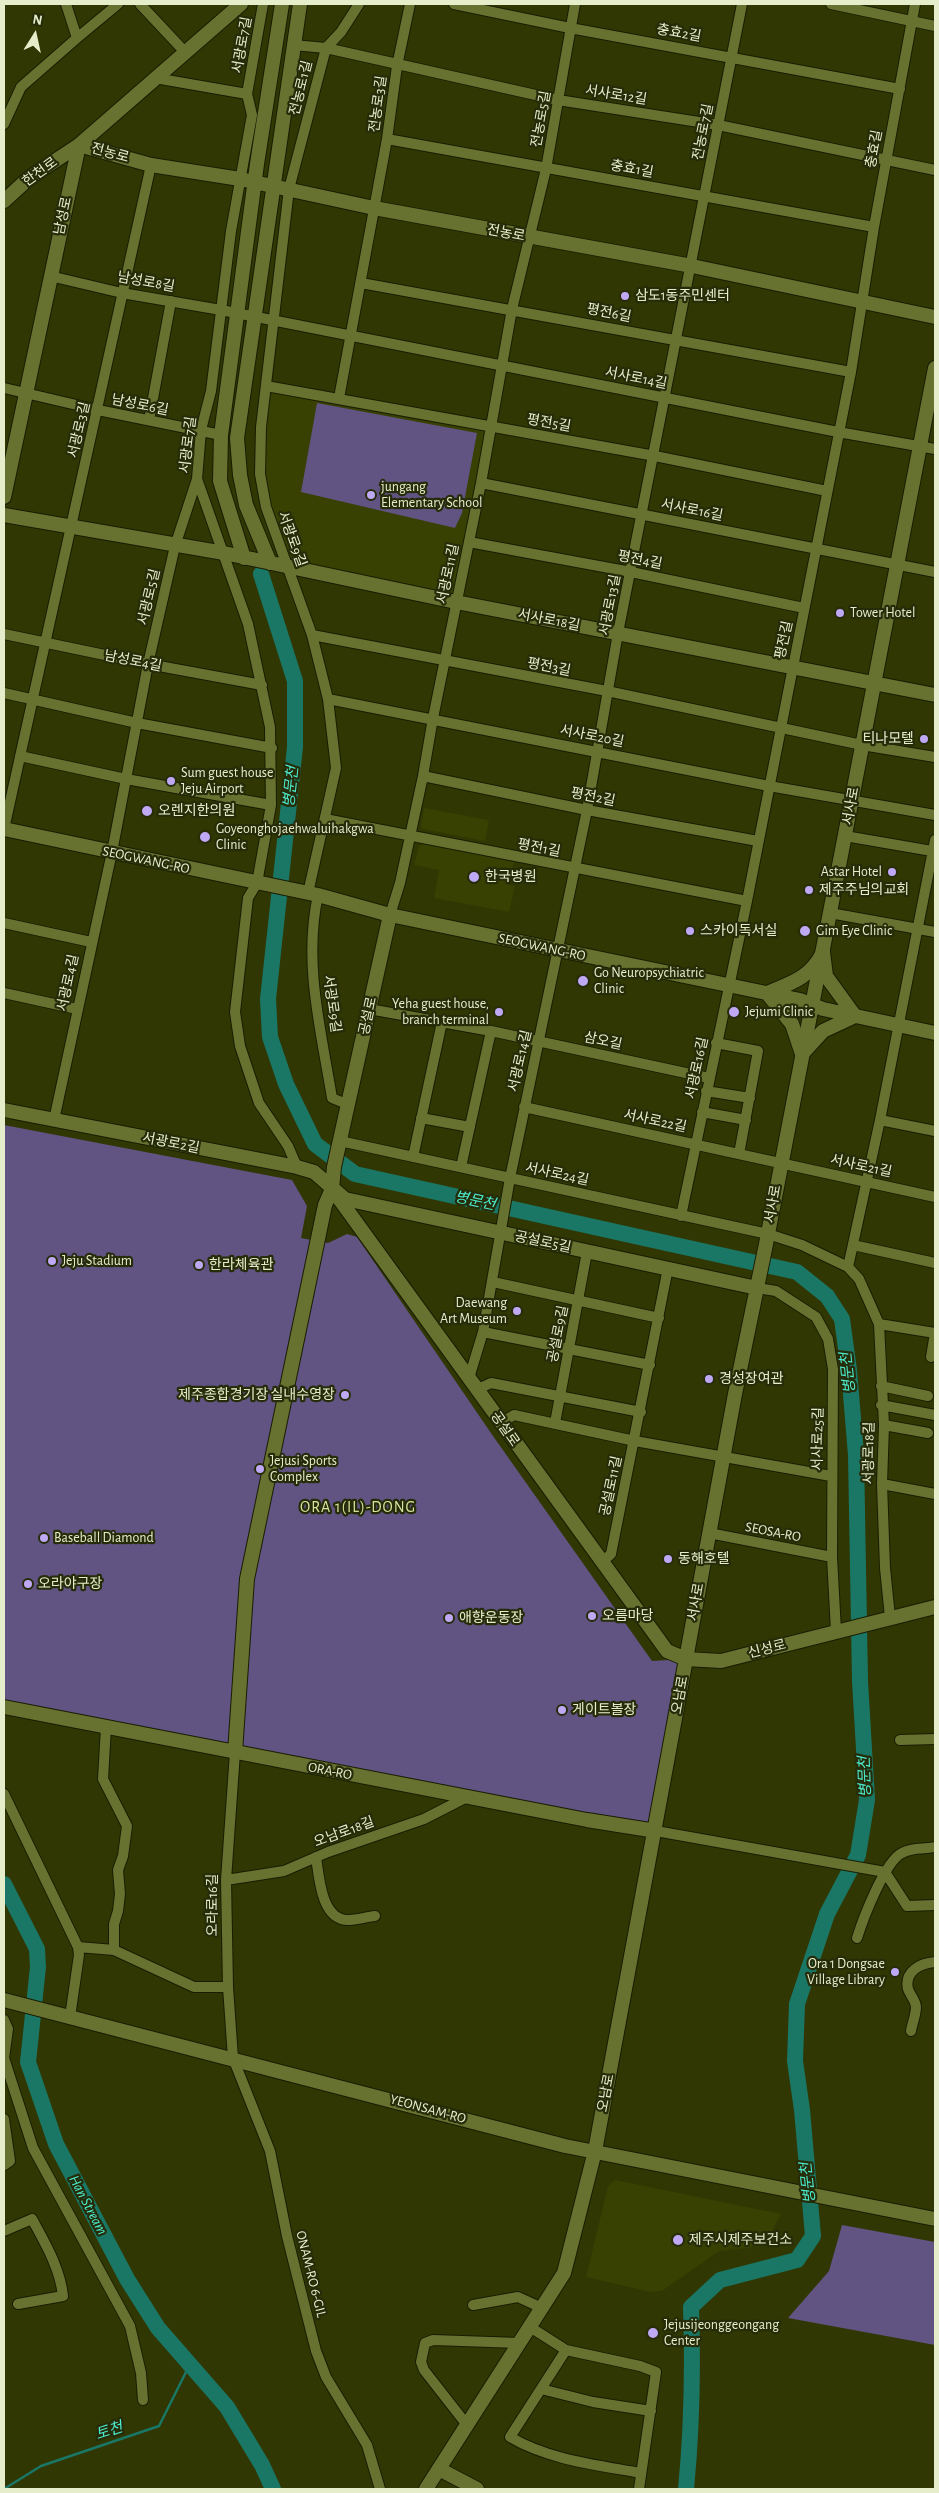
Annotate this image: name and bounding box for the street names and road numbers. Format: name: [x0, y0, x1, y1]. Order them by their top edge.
street label: 서광로7길: [229, 15, 255, 75]
street label: 충효2길: [655, 21, 703, 45]
street label: 전농로1길: [286, 59, 316, 117]
street label: 전농로3길: [366, 74, 390, 134]
street label: 서사로12길: [584, 82, 648, 108]
street label: 전농로5길: [528, 89, 554, 149]
street label: 전농로7길: [689, 102, 717, 162]
street label: 충효길: [862, 128, 886, 170]
street label: 전농로: [89, 140, 131, 166]
street label: 한천로: [19, 154, 61, 190]
street label: 충효1길: [609, 157, 655, 181]
street label: 남성로: [51, 195, 75, 237]
street label: 전농로: [485, 221, 527, 245]
street label: 남성로8길: [116, 269, 176, 295]
street label: 평전6길: [585, 300, 633, 326]
street label: 서사로14길: [603, 364, 669, 392]
street label: 남성로6길: [110, 391, 170, 419]
street label: 서광로3길: [64, 400, 94, 460]
street label: 평전5길: [526, 411, 572, 435]
street label: 서광로7길: [176, 416, 200, 474]
street label: 서사로16길: [660, 496, 724, 524]
street label: 서광로9길: [274, 509, 310, 569]
street label: 서광로11길: [433, 542, 463, 606]
street label: 평전4길: [616, 547, 664, 573]
street label: 서광로5길: [134, 567, 164, 627]
street label: 서광로13길: [596, 573, 624, 637]
street label: 서사로18길: [516, 606, 582, 634]
street label: 평전길: [772, 619, 796, 661]
street label: 남성로4길: [103, 647, 163, 675]
street label: 평전3길: [526, 655, 572, 679]
street label: 서사로20길: [558, 722, 626, 750]
street label: 평전2길: [569, 784, 617, 810]
street label: 서사로: [839, 786, 863, 826]
street label: 평전1길: [516, 836, 562, 860]
street label: SEOGWANG-RO: [101, 843, 191, 877]
street label: SEOGWANG-RO: [497, 930, 587, 964]
street label: 서광로4길: [54, 953, 82, 1013]
street label: 서광로9길: [320, 974, 344, 1034]
street label: 공설로: [356, 995, 380, 1037]
street label: 서광로14길: [505, 1028, 535, 1094]
street label: 삼오길: [582, 1029, 624, 1053]
street label: 서광로16길: [682, 1035, 712, 1101]
street label: 서사로22길: [622, 1106, 688, 1136]
street label: 서광로2길: [141, 1129, 201, 1157]
street label: 서사로21길: [829, 1151, 893, 1181]
street label: 서사로24길: [524, 1159, 590, 1189]
street label: 서사로: [761, 1184, 785, 1224]
street label: 공설로5길: [513, 1228, 573, 1256]
street label: 공설로9길: [544, 1304, 572, 1364]
street label: 서사로25길: [809, 1407, 827, 1471]
street label: 공설로: [487, 1408, 523, 1450]
street label: 서광로18길: [860, 1421, 878, 1485]
street label: 공설로11길: [596, 1454, 626, 1518]
street label: SEOSA-RO: [744, 1518, 802, 1546]
street label: 서사로: [684, 1582, 708, 1622]
street label: 신성로: [746, 1636, 788, 1662]
street label: 오남로: [668, 1675, 692, 1715]
street label: ORA-RO: [307, 1759, 353, 1783]
street label: 오남로18길: [312, 1813, 376, 1851]
street label: 오라로16길: [205, 1874, 221, 1936]
street label: 오남로: [594, 2072, 618, 2114]
street label: YEONSAM-RO: [388, 2091, 468, 2127]
street label: ONAM-RO 6-GIL: [292, 2229, 330, 2319]

